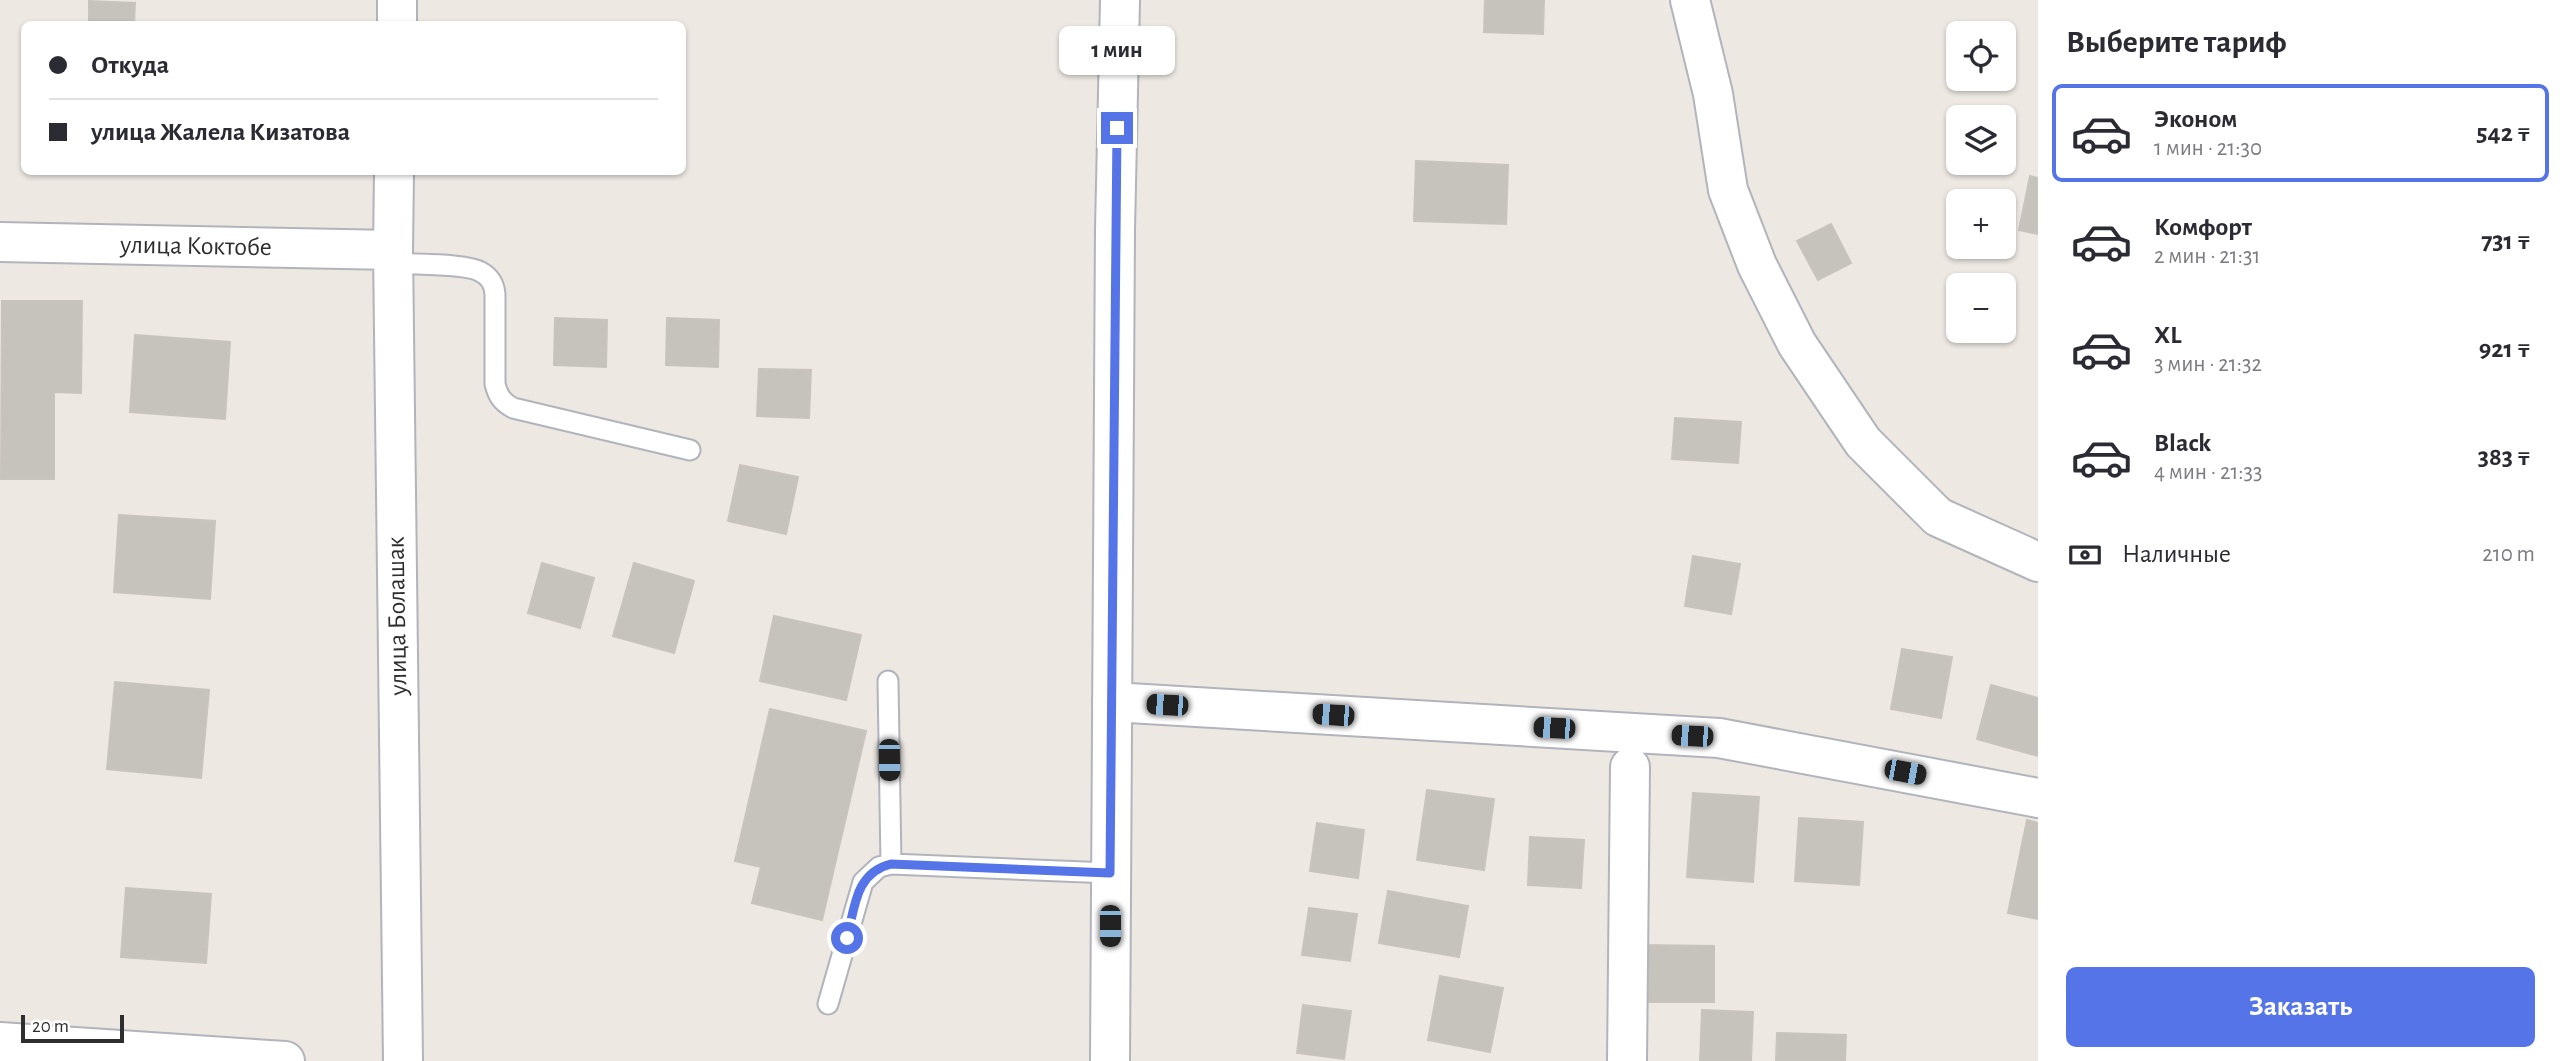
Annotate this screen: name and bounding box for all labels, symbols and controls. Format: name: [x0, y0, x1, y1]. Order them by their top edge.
map controls: [1946, 21, 2016, 343]
button: locate: [1946, 21, 2016, 91]
callout: 1 мин: [1059, 26, 1175, 76]
text: Выберите тариф: [2066, 26, 2287, 58]
text: 1 мин: [1091, 39, 1143, 62]
text: Откуда: [91, 52, 169, 78]
icon: car: [2070, 102, 2133, 165]
button: layers: [1946, 105, 2016, 175]
text: Эконом: [2154, 106, 2237, 132]
route end: [1101, 112, 1133, 144]
text: улица Жалела Кизатова: [91, 119, 350, 145]
text: 542 ₸: [2476, 120, 2531, 146]
text: 1 мин · 21:30: [2154, 137, 2262, 160]
button: +: [1946, 189, 2016, 259]
icon: car: [2070, 210, 2133, 273]
text: Комфорт: [2154, 214, 2252, 240]
text: 731 ₸: [2481, 228, 2531, 254]
street label: улица Коктобе: [119, 232, 272, 260]
text: 2 мин · 21:31: [2154, 245, 2260, 268]
button: −: [1946, 273, 2016, 343]
icon: car: [2070, 318, 2133, 381]
text: XL: [2154, 322, 2181, 348]
text: 921 ₸: [2479, 336, 2531, 362]
text: 3 мин · 21:32: [2154, 353, 2262, 376]
icon: car: [2070, 426, 2133, 489]
text: Black: [2154, 430, 2211, 456]
text: 383 ₸: [2478, 444, 2531, 470]
text: 4 мин · 21:33: [2154, 461, 2263, 484]
street label: улица Болашак: [383, 536, 411, 697]
icon: cash: [2066, 536, 2104, 574]
text: Наличные: [2122, 541, 2231, 567]
text: 210 m: [2482, 543, 2535, 566]
car: [1146, 693, 1189, 717]
car: [1312, 703, 1355, 727]
car: [1533, 716, 1576, 740]
car: [1671, 724, 1714, 748]
car: [879, 739, 900, 781]
car: [1883, 758, 1928, 786]
car: [1100, 905, 1121, 947]
route start: [831, 922, 863, 954]
button: Заказать: [2066, 967, 2535, 1047]
scale bar: [21, 1012, 124, 1044]
text: 20 m: [32, 1017, 69, 1036]

